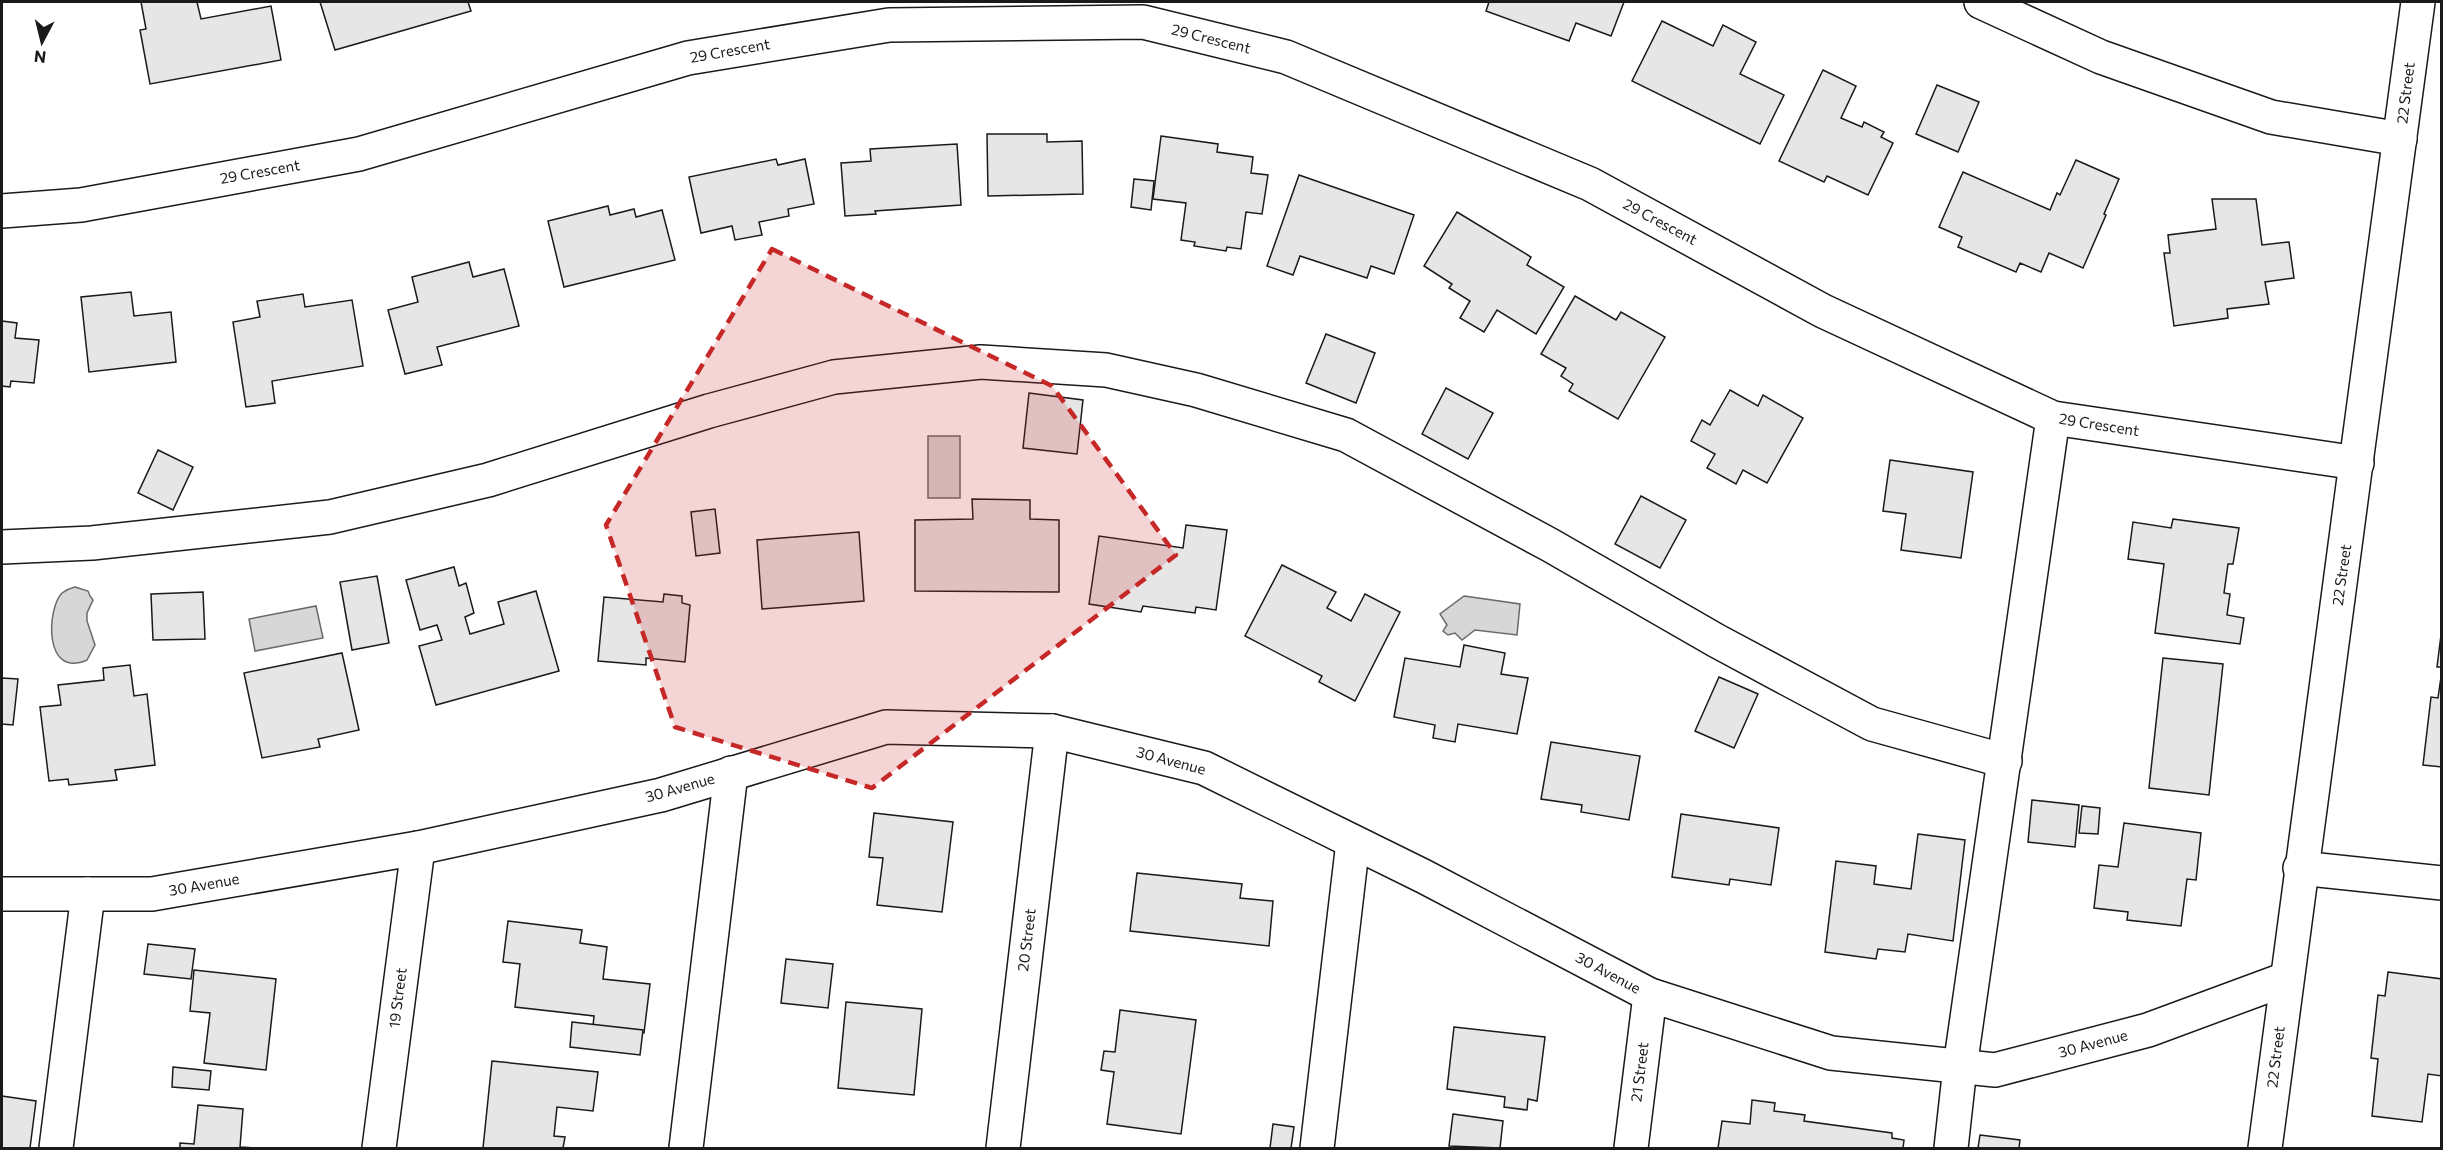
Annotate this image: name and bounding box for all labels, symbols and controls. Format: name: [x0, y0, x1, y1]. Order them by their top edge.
north arrow: [12, 12, 72, 72]
street label: 29 Crescent: [1170, 19, 1253, 57]
street label: 29 Crescent: [688, 34, 771, 66]
text: N: [33, 47, 47, 68]
street label: 22 Street: [2392, 61, 2418, 125]
street label: 29 Crescent: [218, 155, 301, 187]
street label: 29 Crescent: [1620, 194, 1700, 248]
street label: 29 Crescent: [2058, 409, 2141, 439]
street label: 22 Street: [2328, 543, 2354, 607]
street label: 30 Avenue: [1135, 742, 1208, 778]
street label: 30 Avenue: [643, 769, 717, 806]
street label: 30 Avenue: [167, 869, 241, 899]
street label: 20 Street: [1013, 907, 1039, 972]
street label: 30 Avenue: [1573, 947, 1644, 997]
street label: 19 Street: [384, 967, 410, 1029]
street label: 30 Avenue: [2056, 1025, 2130, 1061]
street label: 22 Street: [2262, 1025, 2288, 1089]
street label: 21 Street: [1626, 1041, 1652, 1103]

